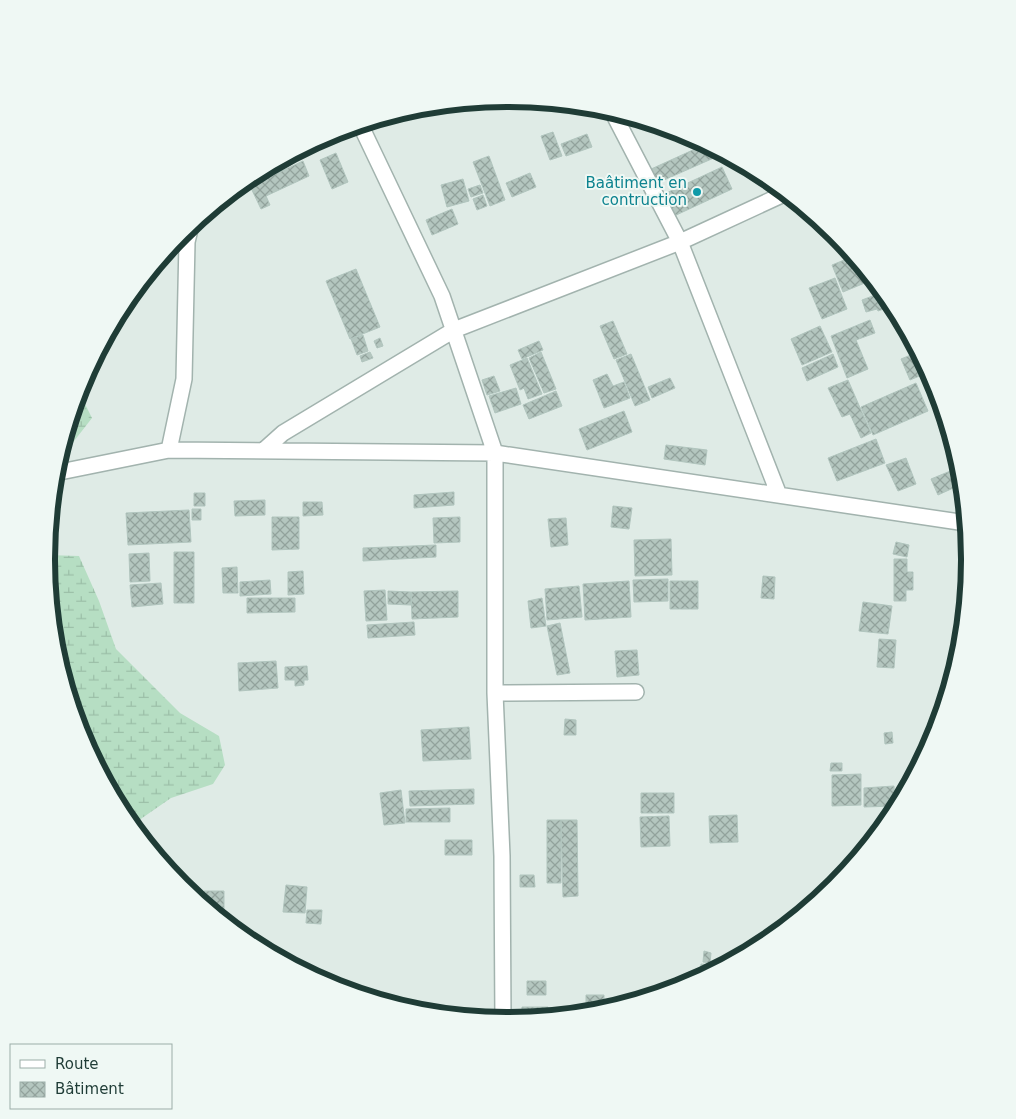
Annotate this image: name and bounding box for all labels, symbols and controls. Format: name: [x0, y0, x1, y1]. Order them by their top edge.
place label: Baâtiment en contruction: [586, 174, 687, 209]
marker: Baâtiment en contruction: [691, 186, 703, 198]
legend: [10, 1044, 172, 1109]
text: Route: [55, 1055, 99, 1073]
text: Bâtiment: [55, 1080, 124, 1098]

